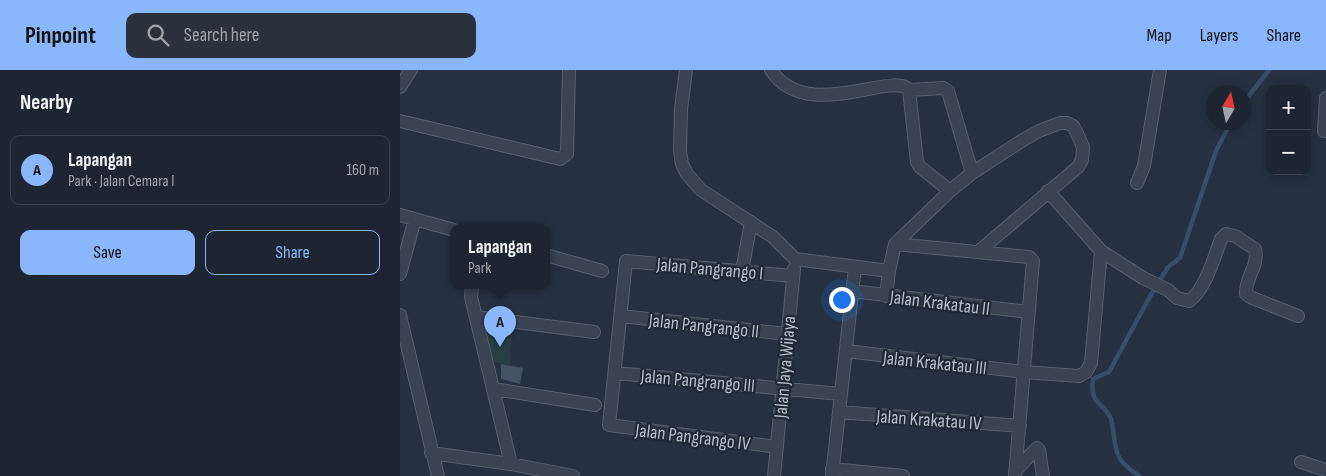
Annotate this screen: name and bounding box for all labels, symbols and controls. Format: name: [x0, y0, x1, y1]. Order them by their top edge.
search box: [126, 13, 476, 58]
text: Pinpoint: [25, 21, 96, 50]
icon: search: [144, 21, 172, 49]
text: Search here: [184, 24, 259, 47]
text: Map: [1147, 25, 1172, 46]
text: Layers: [1200, 25, 1239, 46]
text: Share: [1267, 25, 1301, 46]
north arrow: [1206, 85, 1251, 130]
map controls: [1266, 85, 1311, 175]
button: +: [1266, 85, 1311, 130]
text: Nearby: [20, 90, 73, 115]
button: −: [1266, 130, 1311, 175]
text: Lapangan: [68, 149, 132, 172]
text: A: [33, 161, 41, 180]
text: 160 m: [346, 161, 379, 180]
text: Park · Jalan Cemara I: [68, 172, 174, 191]
popup: [450, 224, 550, 289]
button: Save: [20, 230, 195, 275]
button: Share: [205, 230, 380, 275]
text: Lapangan: [468, 236, 532, 259]
street label: Jalan Pangrango I: [655, 253, 764, 286]
text: Park: [468, 259, 491, 278]
street label: Jalan Krakatau II: [888, 286, 991, 321]
your location: [829, 287, 855, 313]
pin: A: [484, 306, 516, 347]
street label: Jalan Pangrango II: [647, 309, 760, 344]
street label: Jalan Jaya Wijaya: [769, 315, 801, 420]
street label: Jalan Krakatau III: [881, 347, 988, 380]
street label: Jalan Pangrango III: [639, 365, 756, 398]
street label: Jalan Krakatau IV: [875, 405, 983, 436]
street label: Jalan Pangrango IV: [633, 419, 752, 456]

